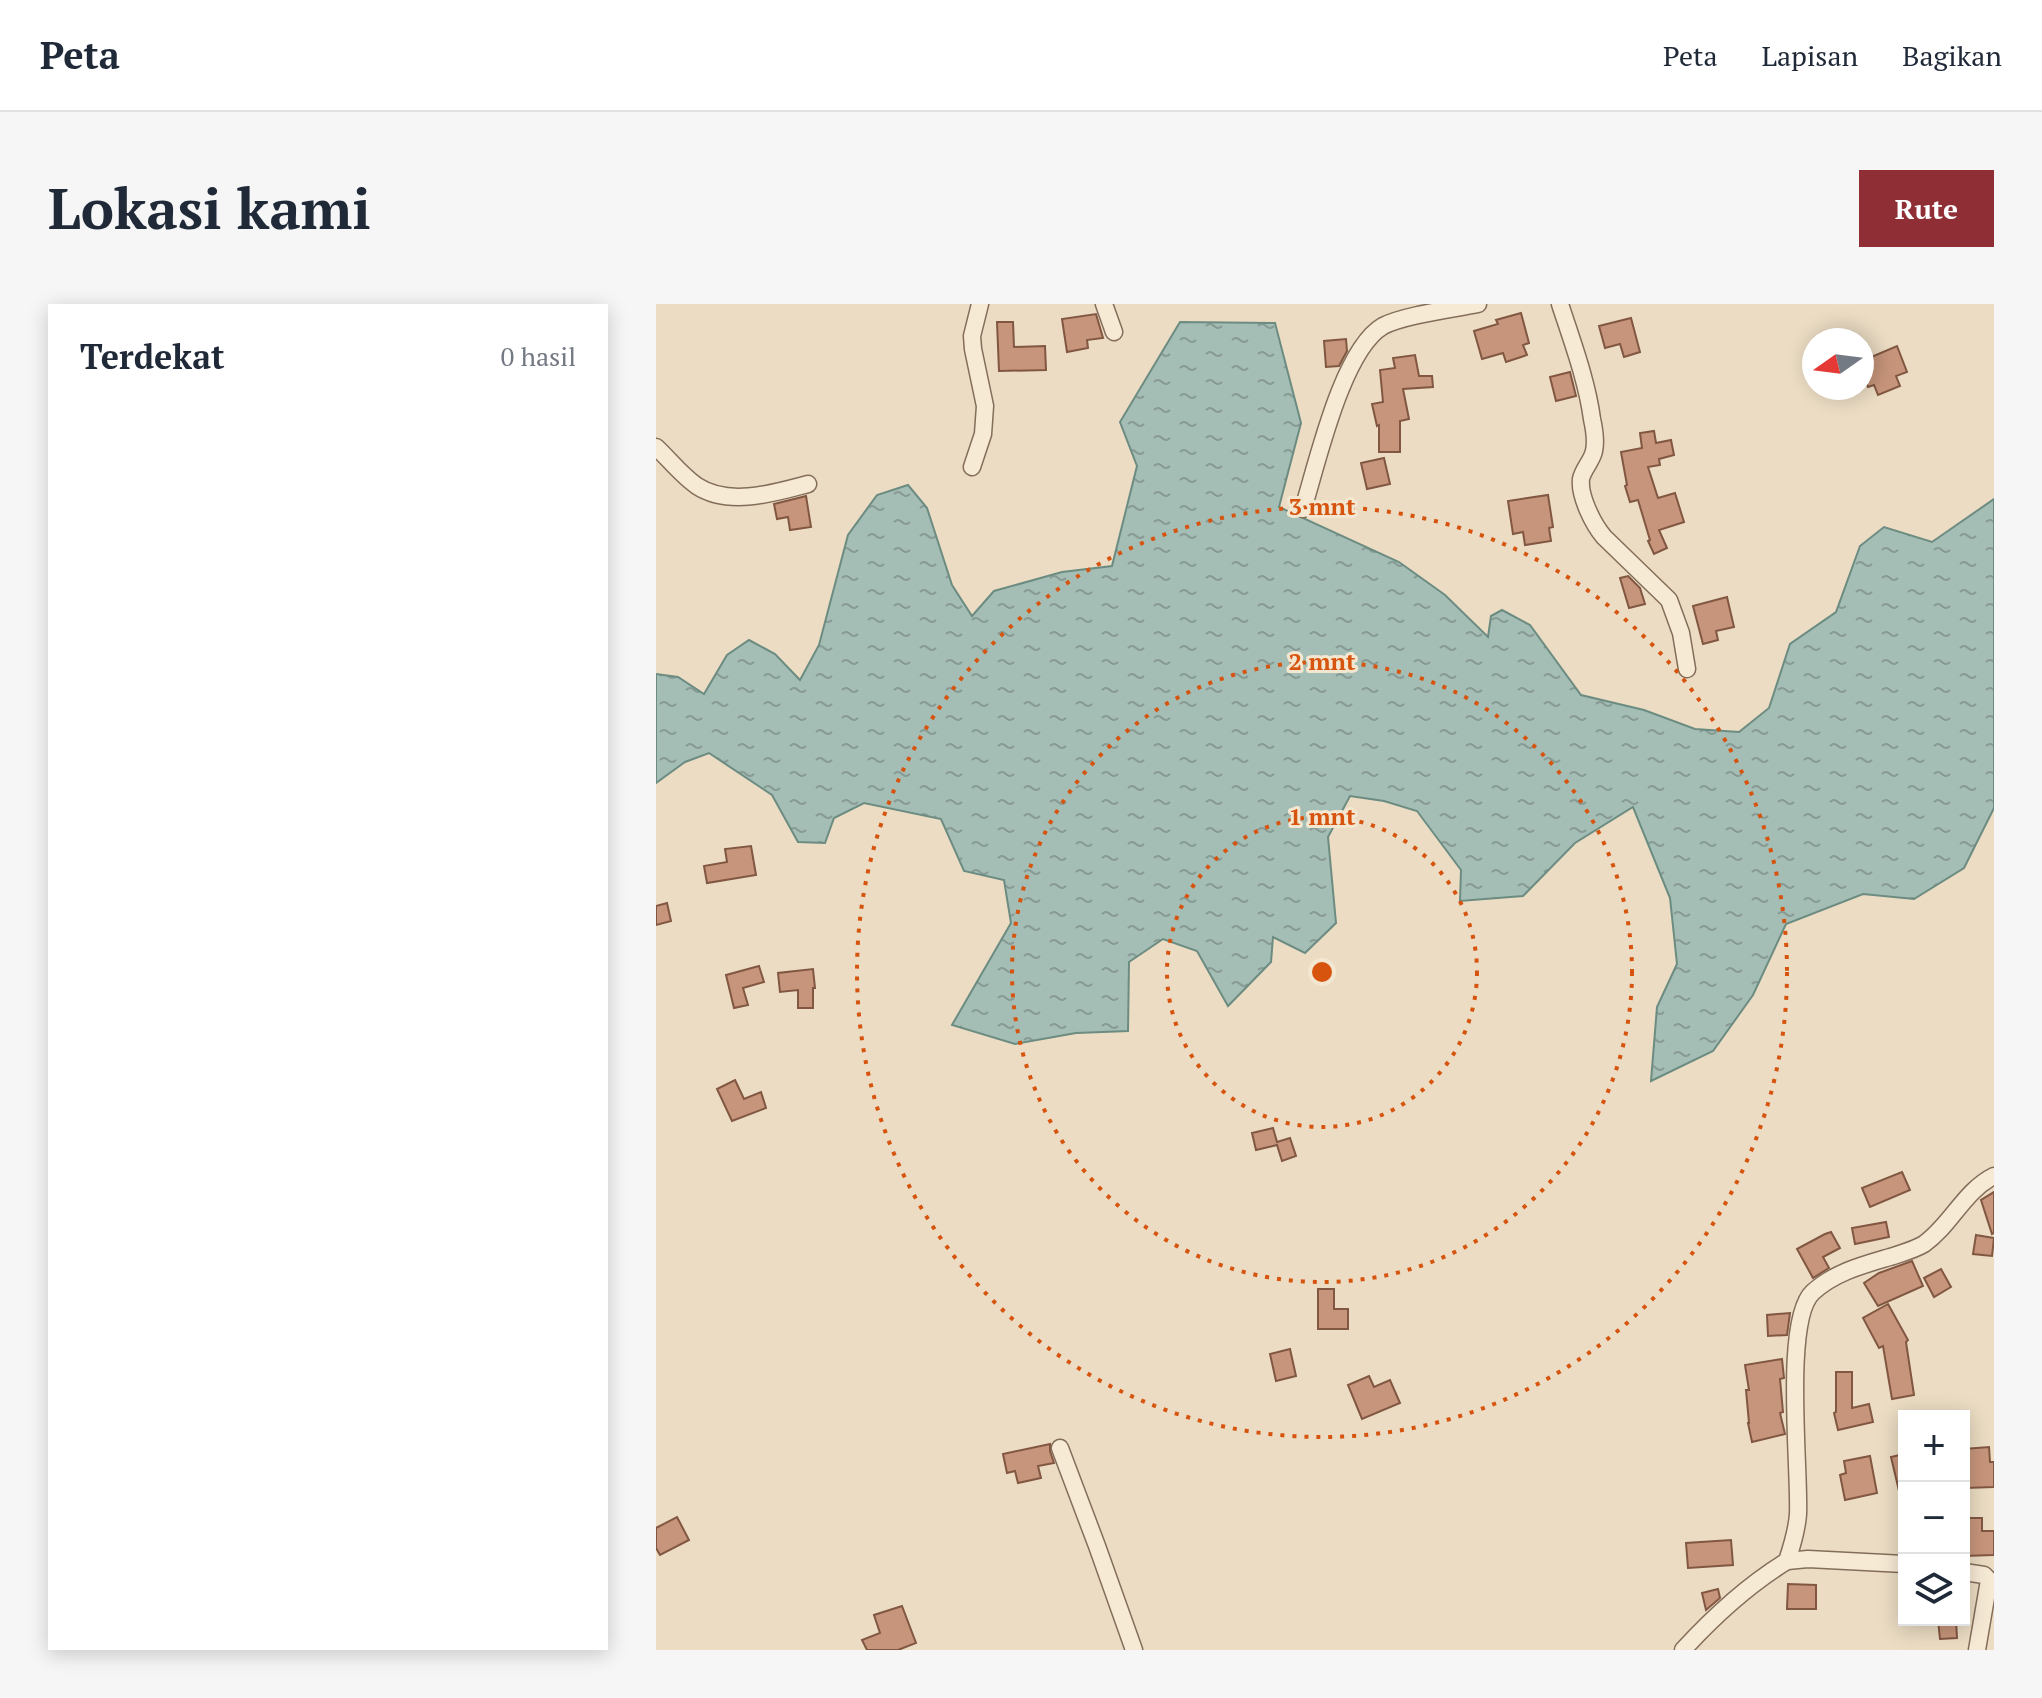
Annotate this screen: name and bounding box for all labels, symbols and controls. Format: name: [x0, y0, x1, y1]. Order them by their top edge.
text: Peta: [40, 30, 120, 80]
text: Peta: [1663, 37, 1718, 74]
text: Lapisan: [1762, 37, 1858, 74]
text: Bagikan: [1902, 37, 2002, 74]
button: Rute: [1859, 170, 1994, 247]
text: Lokasi kami: [48, 171, 371, 245]
north arrow: [1802, 328, 1874, 400]
text: Terdekat: [80, 334, 225, 379]
text: 0 hasil: [501, 339, 576, 373]
text: 3 mnt: [1288, 490, 1356, 522]
text: 2 mnt: [1288, 645, 1356, 677]
text: 1 mnt: [1288, 800, 1356, 832]
centre of rings: [1308, 958, 1336, 986]
map controls: [1898, 1410, 1970, 1626]
button: +: [1898, 1410, 1970, 1482]
button: −: [1898, 1482, 1970, 1554]
button: layers: [1898, 1554, 1970, 1626]

